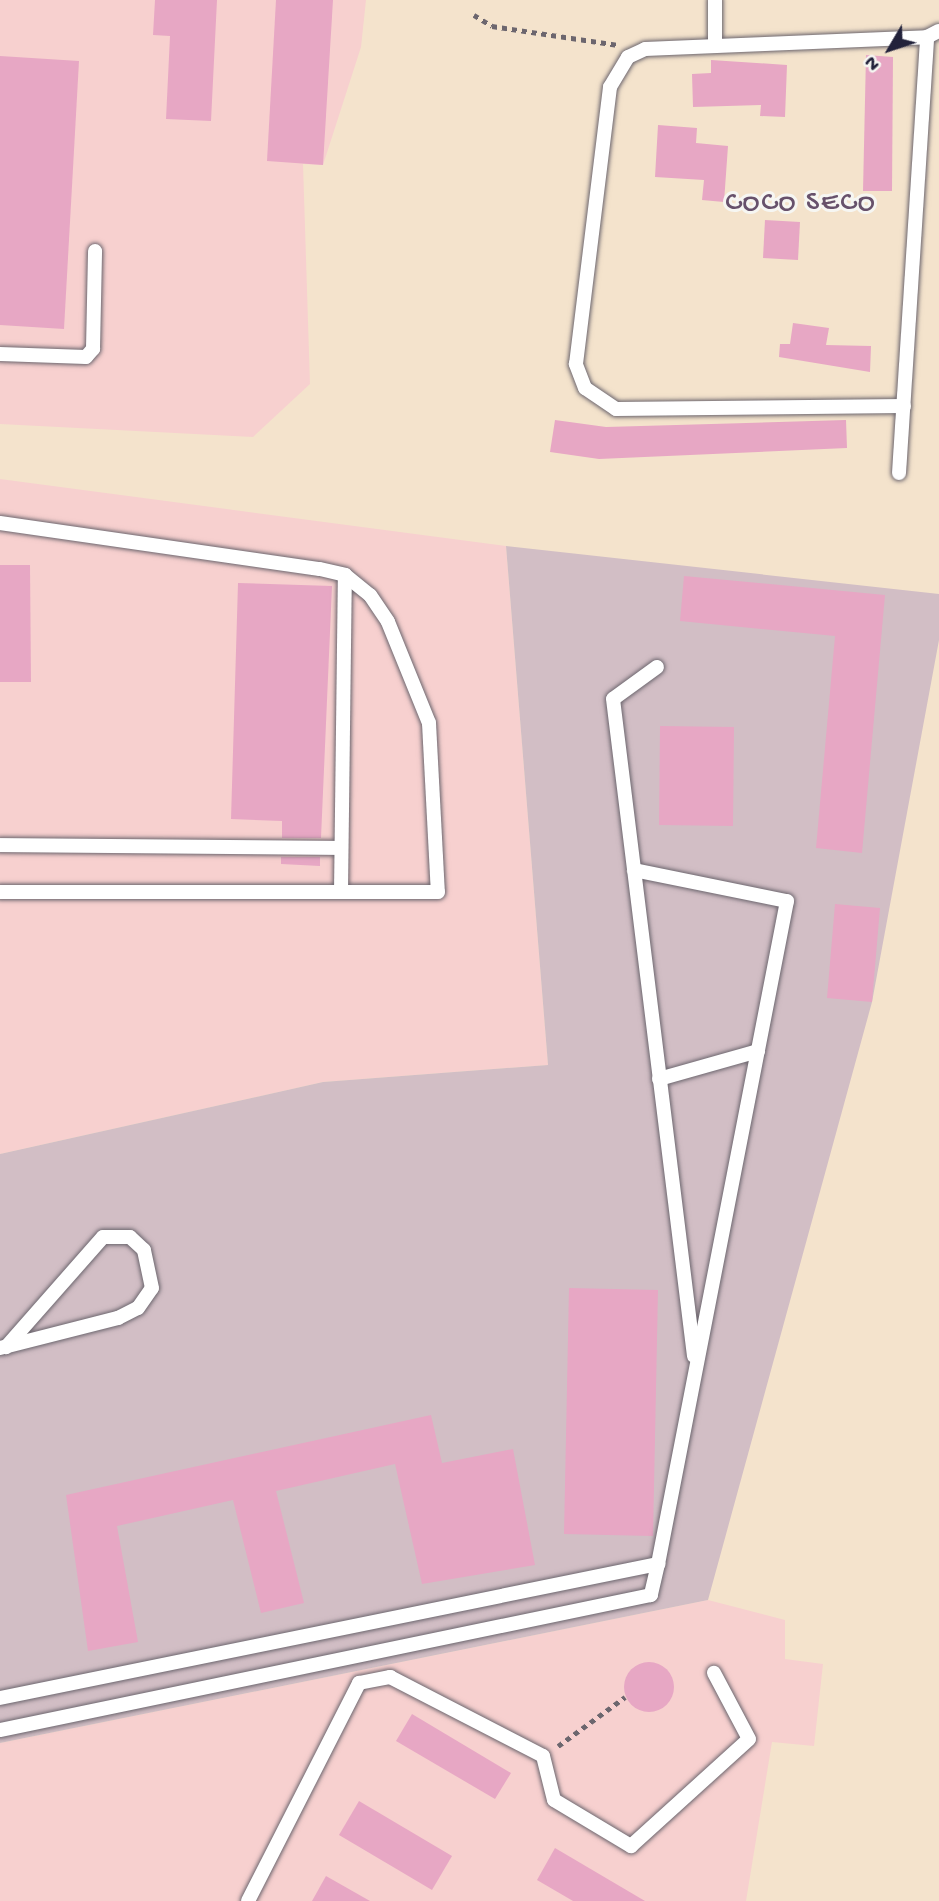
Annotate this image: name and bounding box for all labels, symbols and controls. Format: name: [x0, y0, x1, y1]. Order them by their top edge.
north arrow: [855, 14, 925, 84]
text: N: [860, 50, 886, 75]
district label: COCO SECO: [727, 187, 875, 221]

